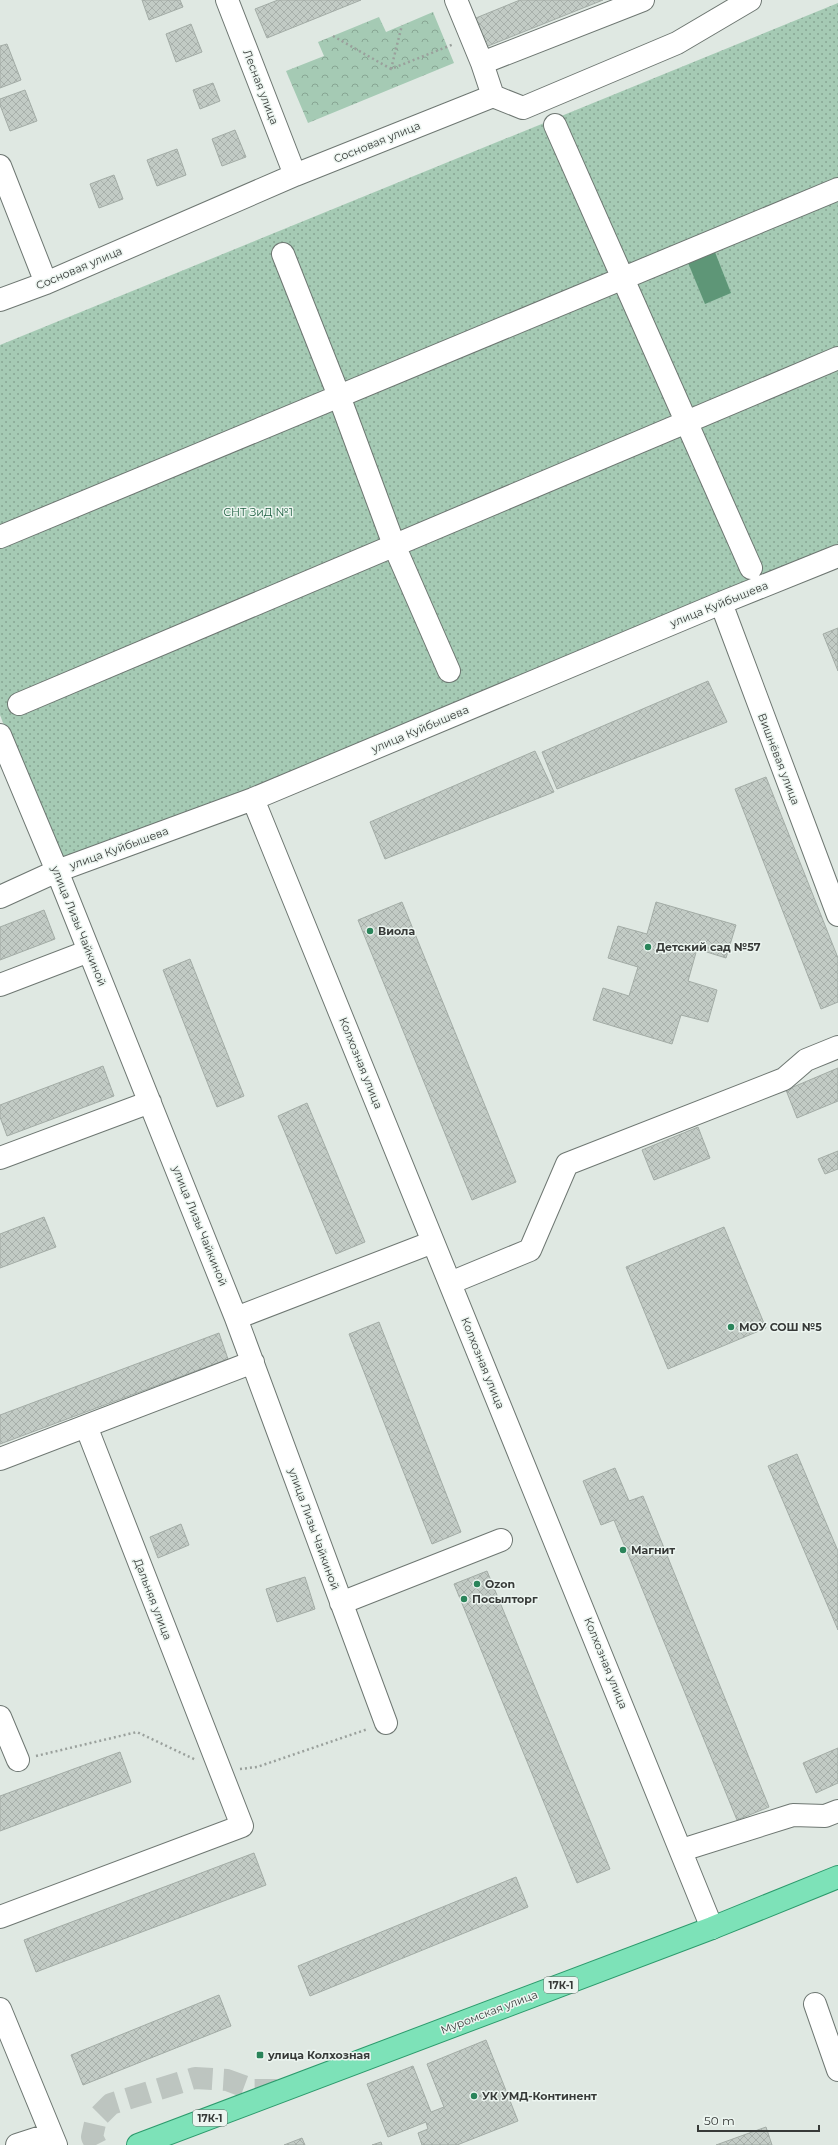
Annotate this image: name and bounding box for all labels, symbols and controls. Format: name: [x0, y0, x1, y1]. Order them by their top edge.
street label: Лесная улица: [240, 47, 282, 127]
street label: Сосновая улица: [332, 118, 422, 166]
street label: Сосновая улица: [34, 244, 124, 292]
park label: СНТ ЗиД №1: [223, 505, 293, 519]
street label: улица Куйбышева: [667, 578, 770, 630]
street label: улица Куйбышева: [368, 702, 471, 756]
street label: Вишнёвая улица: [755, 711, 803, 807]
street label: улица Куйбышева: [67, 824, 170, 873]
street label: улица Лизы Чайкиной: [48, 863, 110, 988]
place label: Виола: [378, 924, 415, 938]
marker: Виола: [365, 926, 375, 936]
place label: Детский сад №57: [656, 940, 761, 954]
marker: Детский сад №57: [643, 942, 653, 952]
street label: Колхозная улица: [336, 1015, 386, 1111]
street label: улица Лизы Чайкиной: [169, 1163, 231, 1288]
street label: Колхозная улица: [458, 1315, 508, 1411]
place label: МОУ СОШ №5: [739, 1320, 822, 1334]
marker: МОУ СОШ №5: [726, 1322, 736, 1332]
street label: улица Лизы Чайкиной: [285, 1465, 343, 1592]
place label: Магнит: [631, 1543, 675, 1557]
marker: Магнит: [618, 1545, 628, 1555]
street label: Дальняя улица: [131, 1556, 175, 1642]
place label: Ozon: [485, 1577, 515, 1591]
marker: Ozon: [472, 1579, 482, 1589]
place label: Посылторг: [472, 1592, 538, 1606]
marker: Посылторг: [459, 1594, 469, 1604]
street label: Колхозная улица: [581, 1615, 631, 1711]
road number: 17К-1: [544, 1977, 578, 1993]
street label: Муромская улица: [439, 1987, 539, 2037]
place label: улица Колхозная: [267, 2048, 370, 2062]
marker: улица Колхозная: [255, 2050, 265, 2060]
place label: УК УМД-Континент: [482, 2089, 597, 2103]
marker: УК УМД-Континент: [469, 2091, 479, 2101]
scale bar: [698, 2107, 819, 2133]
road number: 17К-1: [193, 2110, 227, 2126]
text: 50 m: [704, 2113, 735, 2128]

